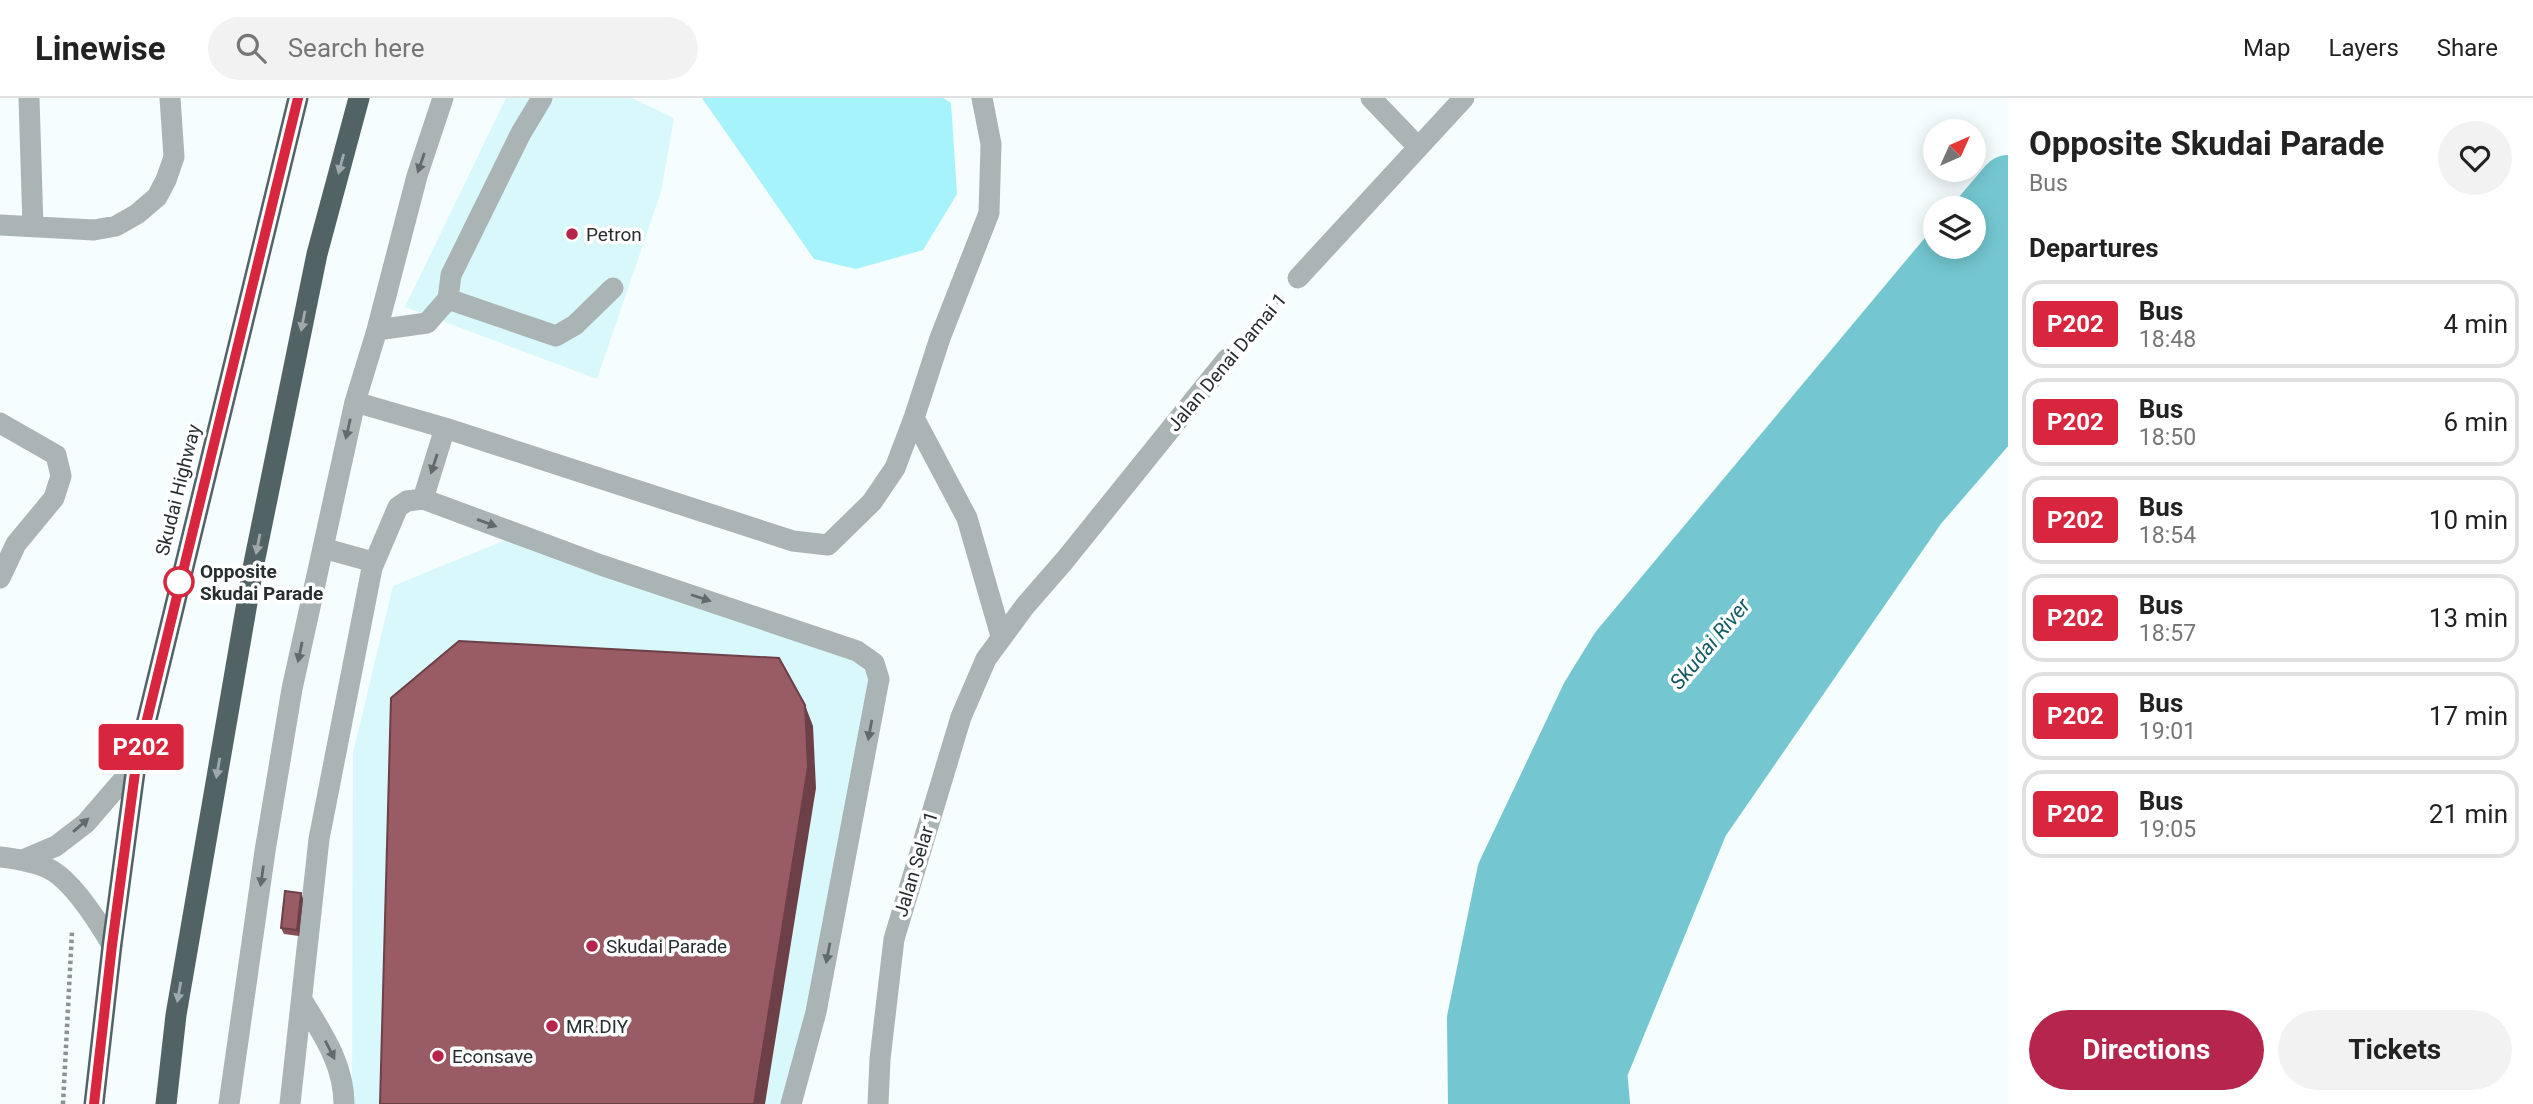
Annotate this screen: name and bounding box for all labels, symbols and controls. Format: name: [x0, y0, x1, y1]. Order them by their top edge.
search box: [208, 17, 698, 80]
text: Linewise: [35, 29, 166, 68]
icon: search: [232, 29, 270, 67]
text: Search here: [288, 33, 424, 63]
text: Map: [2243, 34, 2291, 62]
text: Layers: [2329, 34, 2399, 62]
text: Share: [2437, 34, 2498, 62]
north arrow: [1923, 119, 1986, 182]
map controls: [1923, 119, 1986, 259]
button: heart: [2438, 121, 2512, 195]
text: Opposite Skudai Parade: [2029, 124, 2384, 163]
one-way arrow: [415, 152, 426, 173]
one-way arrow: [335, 153, 346, 175]
text: Bus: [2029, 170, 2068, 197]
button: layers: [1923, 196, 1986, 259]
place label: Petron: [586, 223, 642, 246]
marker: Petron: [564, 226, 580, 242]
text: Departures: [2029, 233, 2159, 263]
street label: Jalan Denai Damai 1: [1162, 288, 1292, 436]
text: Bus: [2139, 296, 2183, 326]
text: 4 min: [2443, 309, 2508, 339]
one-way arrow: [298, 310, 309, 332]
text: P202: [2047, 310, 2104, 338]
text: 18:48: [2139, 326, 2196, 353]
text: Bus: [2139, 394, 2183, 424]
text: 6 min: [2443, 407, 2508, 437]
text: P202: [2047, 408, 2104, 436]
one-way arrow: [343, 418, 354, 440]
street label: Skudai Highway: [151, 422, 205, 558]
text: 18:50: [2139, 424, 2196, 451]
one-way arrow: [428, 453, 439, 474]
text: Bus: [2139, 492, 2183, 522]
text: 10 min: [2429, 505, 2508, 535]
text: P202: [2047, 506, 2104, 534]
one-way arrow: [476, 517, 497, 528]
text: 18:54: [2139, 522, 2196, 549]
one-way arrow: [253, 533, 264, 555]
place label: Opposite Skudai Parade: [200, 560, 323, 605]
marker: Opposite Skudai Parade: [164, 567, 194, 597]
text: Bus: [2139, 590, 2183, 620]
one-way arrow: [691, 593, 712, 604]
water label: Skudai River: [1665, 593, 1756, 694]
text: 13 min: [2429, 603, 2508, 633]
text: P202: [2047, 604, 2104, 632]
text: 18:57: [2139, 620, 2196, 647]
one-way arrow: [295, 641, 306, 663]
text: Bus: [2139, 688, 2183, 718]
text: 17 min: [2429, 701, 2508, 731]
text: P202: [2047, 702, 2104, 730]
text: 19:01: [2139, 718, 2196, 745]
one-way arrow: [865, 719, 876, 741]
line badge: P202: [92, 724, 190, 770]
text: P202: [113, 733, 169, 761]
one-way arrow: [213, 757, 224, 779]
text: Bus: [2139, 786, 2183, 816]
text: 21 min: [2429, 799, 2508, 829]
text: P202: [2047, 800, 2104, 828]
street label: Jalan Selar 1: [889, 808, 943, 920]
text: 19:05: [2139, 816, 2196, 843]
one-way arrow: [73, 818, 90, 833]
one-way arrow: [256, 865, 267, 887]
place label: Skudai Parade: [606, 935, 727, 958]
marker: Skudai Parade: [584, 938, 600, 954]
one-way arrow: [822, 942, 833, 964]
one-way arrow: [174, 981, 185, 1003]
button: Directions: [2029, 1010, 2264, 1090]
button: Tickets: [2278, 1010, 2512, 1090]
place label: MR.DIY: [566, 1015, 629, 1038]
marker: MR.DIY: [544, 1018, 560, 1034]
one-way arrow: [325, 1040, 336, 1060]
place label: Econsave: [452, 1045, 533, 1068]
marker: Econsave: [430, 1048, 446, 1064]

